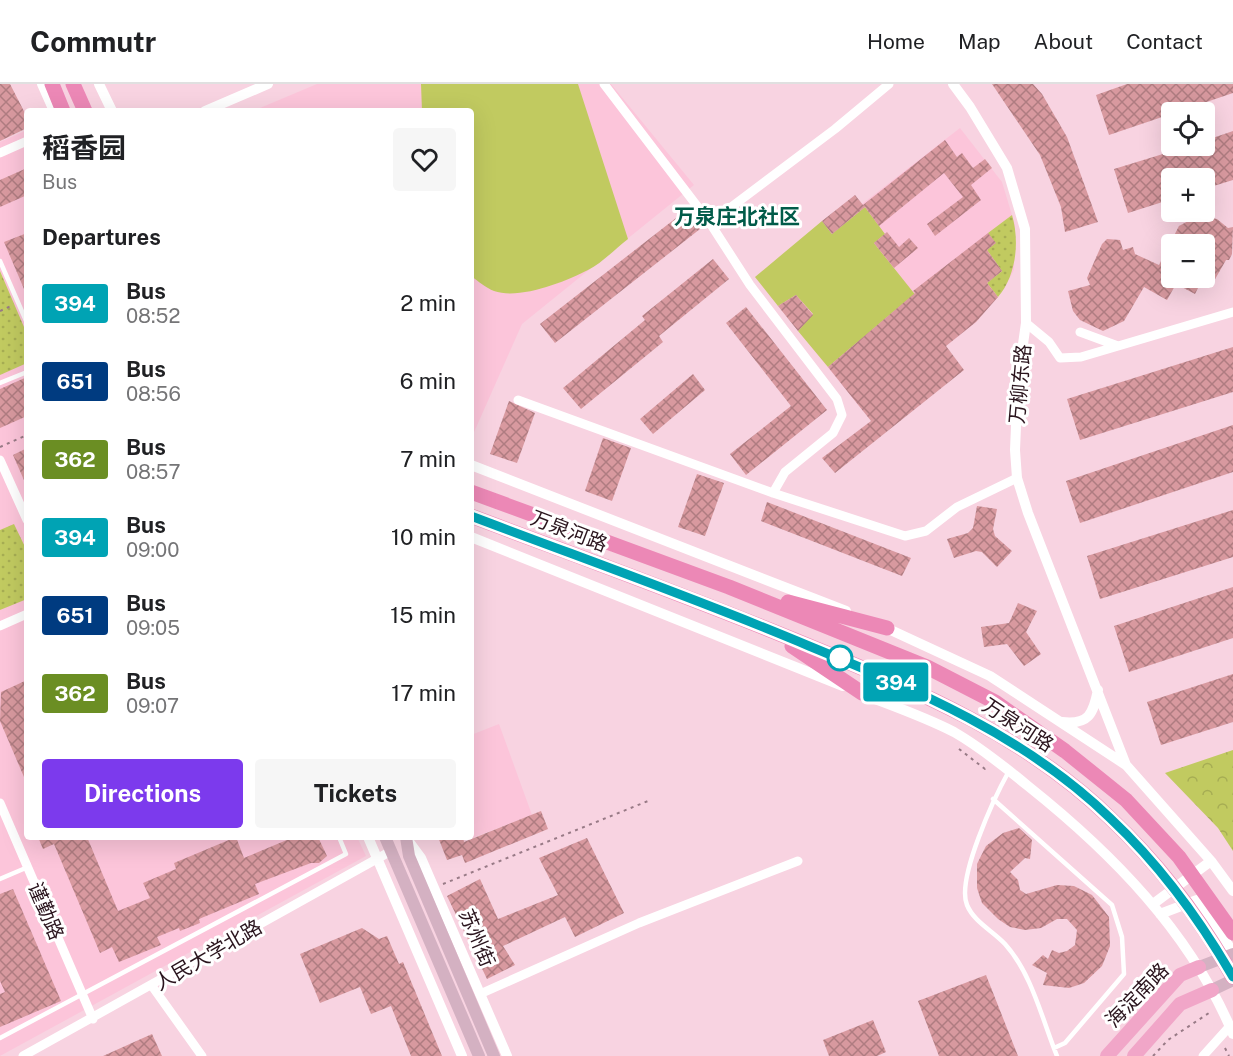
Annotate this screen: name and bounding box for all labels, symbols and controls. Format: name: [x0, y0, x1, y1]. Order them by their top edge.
text: Commutr: [30, 25, 156, 58]
text: Home: [867, 29, 925, 54]
text: Map: [958, 29, 1001, 54]
text: About: [1034, 29, 1093, 54]
text: Contact: [1126, 29, 1203, 54]
map controls: [1161, 102, 1215, 288]
button: locate: [1161, 102, 1215, 156]
button: heart: [393, 128, 456, 191]
text: 稻香园: [42, 131, 126, 164]
button: +: [1161, 168, 1215, 222]
text: Bus: [42, 170, 77, 194]
district label: 万泉庄北社区: [674, 204, 800, 229]
text: Departures: [42, 224, 161, 250]
button: −: [1161, 234, 1215, 288]
text: Bus: [126, 278, 166, 304]
text: 2 min: [400, 290, 456, 316]
text: 394: [54, 291, 96, 316]
text: 08:52: [126, 304, 180, 328]
street label: 万柳东路: [1005, 343, 1035, 425]
text: Bus: [126, 356, 166, 382]
text: 6 min: [400, 368, 456, 394]
text: 651: [56, 369, 94, 394]
text: 08:56: [126, 382, 181, 406]
text: Bus: [126, 434, 166, 460]
text: 7 min: [400, 446, 456, 472]
text: 362: [54, 447, 96, 472]
text: 08:57: [126, 460, 180, 484]
street label: 万泉河路: [527, 505, 611, 557]
text: Bus: [126, 512, 166, 538]
text: 10 min: [391, 524, 456, 550]
text: 394: [54, 525, 96, 550]
text: 09:00: [126, 538, 179, 562]
text: Bus: [126, 590, 166, 616]
text: 15 min: [390, 602, 456, 628]
text: 651: [56, 603, 94, 628]
text: 09:05: [126, 616, 180, 640]
unlabelled marker: [827, 645, 853, 671]
line badge: 394: [862, 662, 930, 702]
text: Bus: [126, 668, 166, 694]
text: 394: [875, 670, 917, 695]
text: 17 min: [391, 680, 456, 706]
text: 362: [54, 681, 96, 706]
street label: 万泉河路: [978, 693, 1058, 757]
text: 09:07: [126, 694, 179, 718]
button: Directions: [42, 759, 243, 828]
button: Tickets: [255, 759, 456, 828]
street label: 谨勤路: [23, 879, 69, 943]
street label: 苏州街: [454, 906, 500, 970]
street label: 人民大学北路: [150, 915, 266, 995]
street label: 海淀南路: [1101, 958, 1173, 1032]

